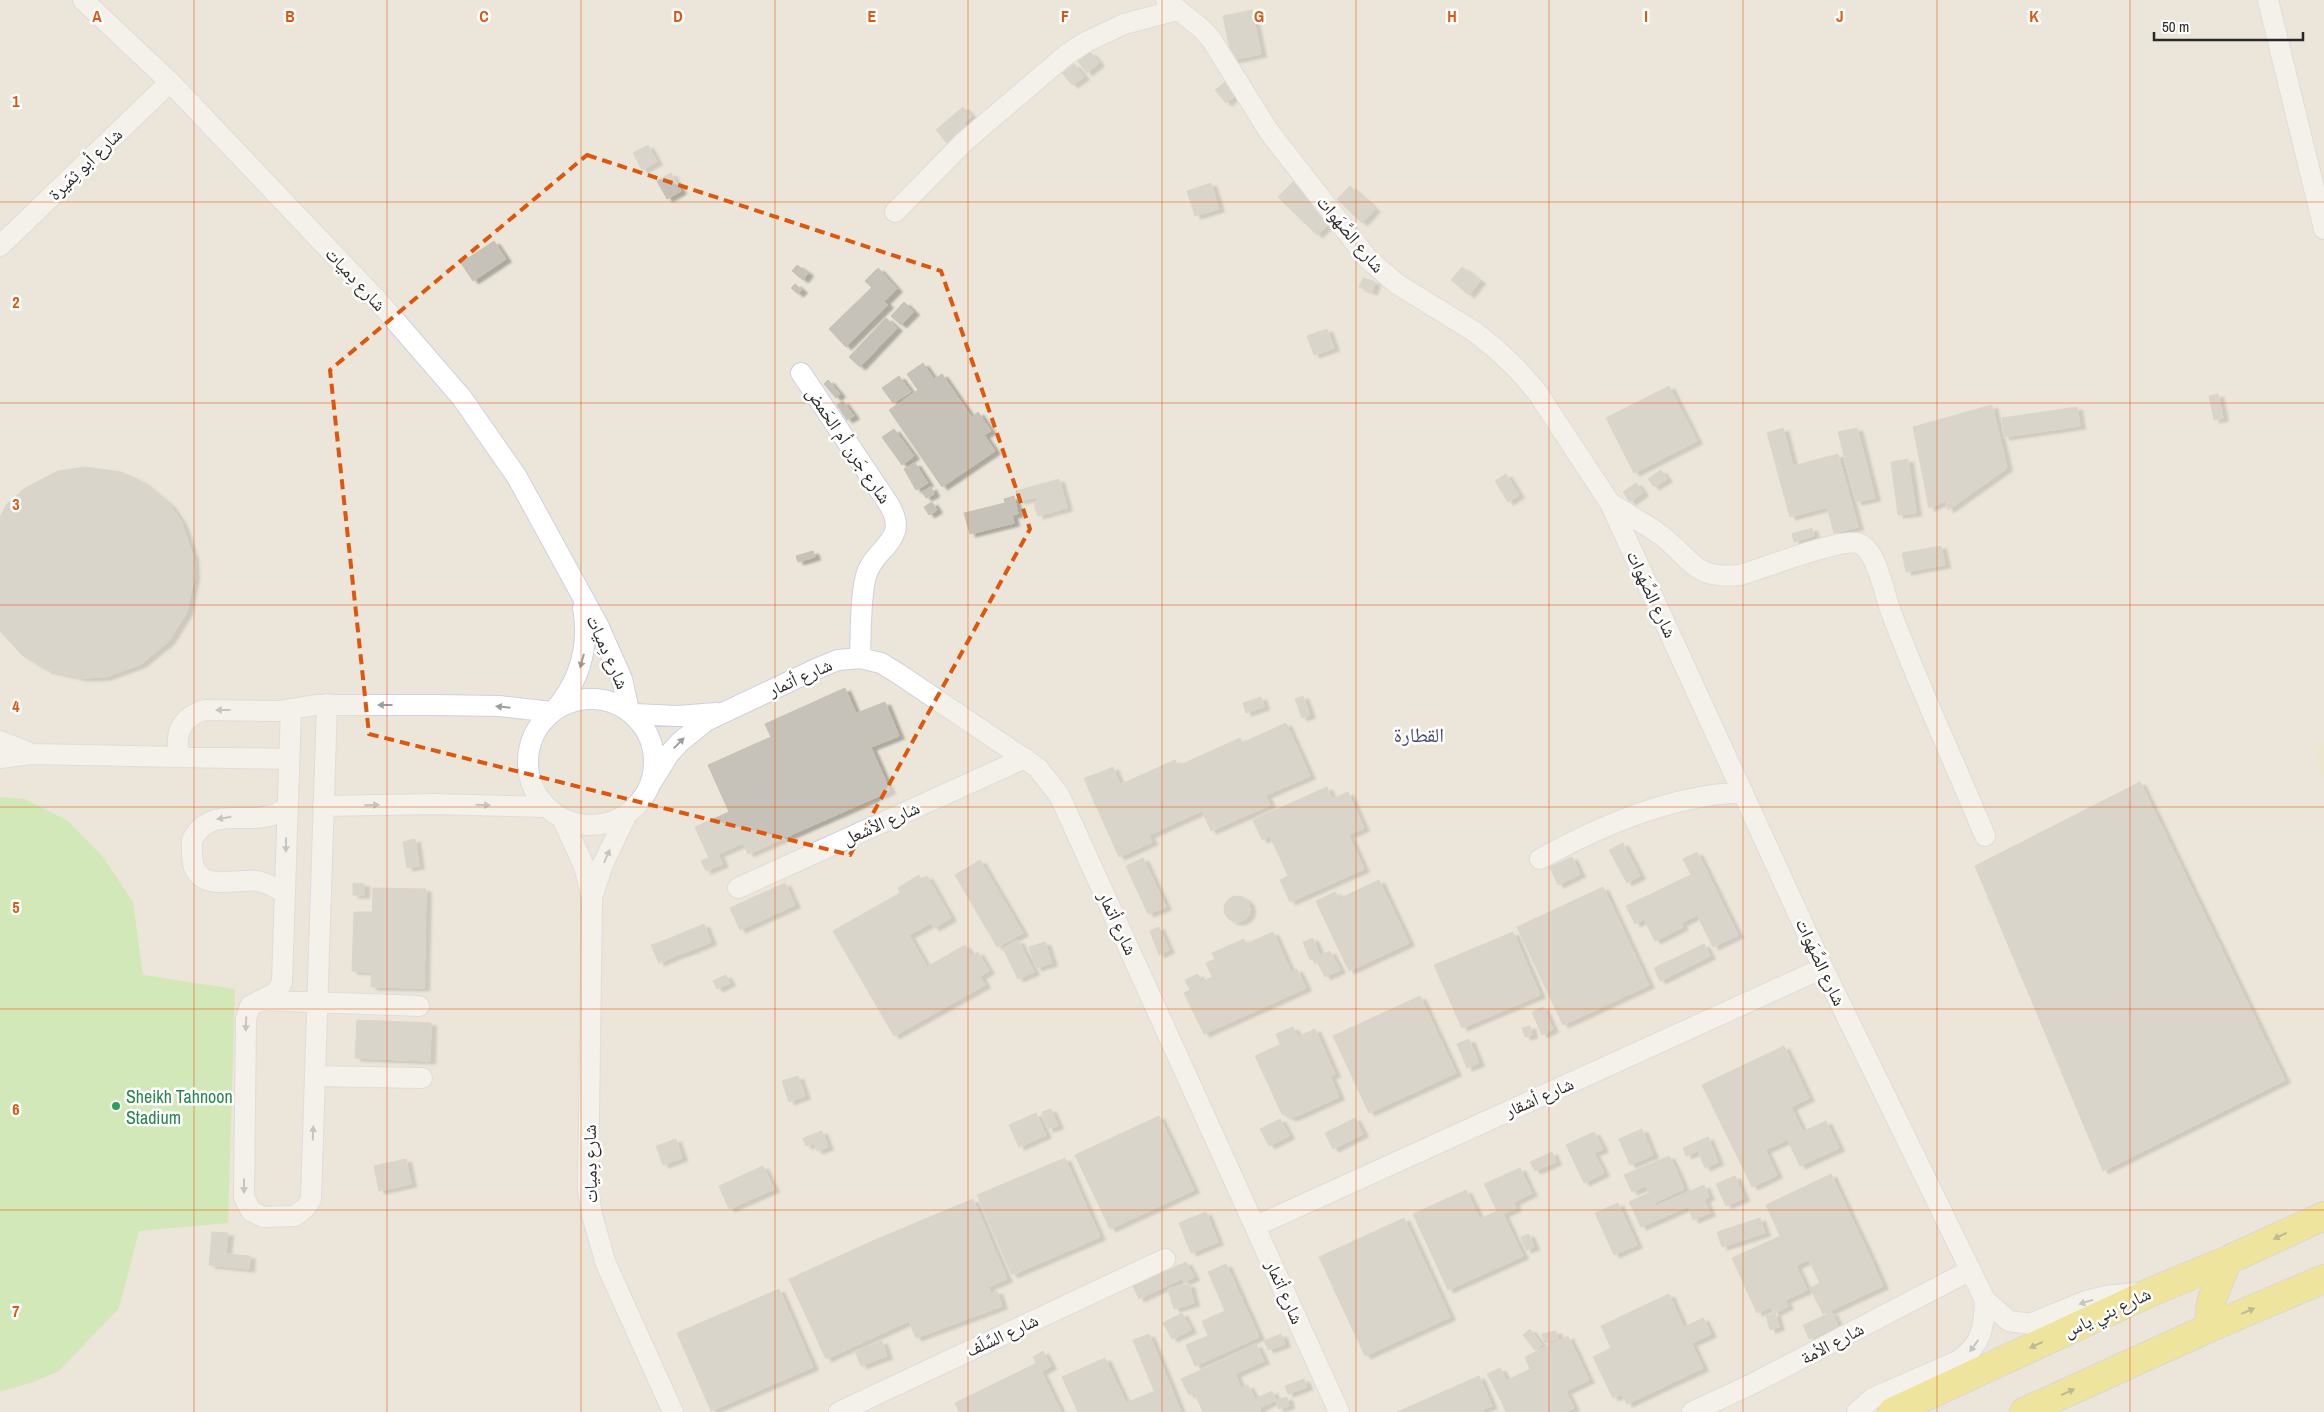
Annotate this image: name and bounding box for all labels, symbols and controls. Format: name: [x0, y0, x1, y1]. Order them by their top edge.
text: A: [92, 5, 102, 27]
text: B: [285, 5, 295, 27]
text: C: [479, 5, 489, 27]
text: D: [673, 5, 683, 27]
text: E: [868, 5, 877, 27]
text: F: [1061, 5, 1069, 27]
text: G: [1254, 5, 1264, 27]
text: H: [1447, 5, 1457, 27]
text: I: [1644, 5, 1648, 27]
text: J: [1836, 5, 1844, 27]
text: K: [2029, 5, 2039, 27]
scale bar: [2154, 10, 2303, 42]
text: 50 m: [2162, 16, 2189, 37]
text: 1: [12, 90, 20, 112]
street label: شارع أبو ثِمَيرة: [42, 122, 128, 206]
street label: شارع الصَّهَوات: [1311, 190, 1391, 278]
street label: شارع دِميات: [320, 242, 392, 316]
text: 2: [12, 291, 20, 313]
street label: شارع جَرن أم الحَمض: [801, 382, 897, 508]
text: 3: [12, 493, 20, 515]
street label: شارع الصَّهَوات: [1621, 546, 1683, 642]
street label: شارع دِميات: [581, 611, 635, 693]
street label: شارع أتمار: [763, 652, 836, 703]
one-way arrow: [578, 653, 586, 668]
text: 4: [12, 695, 20, 717]
one-way arrow: [377, 701, 393, 709]
one-way arrow: [495, 702, 511, 710]
one-way arrow: [215, 706, 231, 714]
district label: القطارة: [1394, 721, 1444, 748]
one-way arrow: [673, 737, 685, 749]
street label: شارع الأشعل: [839, 795, 923, 851]
one-way arrow: [364, 801, 380, 809]
one-way arrow: [475, 802, 491, 810]
one-way arrow: [216, 815, 232, 823]
one-way arrow: [282, 838, 290, 854]
one-way arrow: [603, 849, 611, 863]
street label: شارع أتمار: [1092, 886, 1144, 959]
text: 5: [12, 896, 20, 918]
street label: شارع الصَّهَوات: [1790, 914, 1852, 1010]
one-way arrow: [242, 1016, 250, 1032]
street label: شارع أشقار: [1500, 1071, 1577, 1124]
place label: Sheikh Tahnoon Stadium: [126, 1084, 233, 1130]
text: 6: [12, 1098, 20, 1120]
marker: Sheikh Tahnoon Stadium: [110, 1100, 122, 1112]
one-way arrow: [309, 1124, 317, 1140]
street label: شارع دِميات: [577, 1124, 603, 1204]
one-way arrow: [240, 1178, 248, 1194]
one-way arrow: [2273, 1233, 2287, 1241]
street label: شارع أتمار: [1259, 1255, 1310, 1328]
street label: شارع بني ياس: [2059, 1281, 2156, 1346]
one-way arrow: [2078, 1298, 2093, 1306]
text: 7: [12, 1300, 20, 1322]
one-way arrow: [2241, 1306, 2255, 1314]
street label: شارع السَّلَف: [962, 1307, 1042, 1363]
street label: شارع الأمة: [1796, 1316, 1868, 1370]
one-way arrow: [1969, 1339, 1980, 1352]
one-way arrow: [2029, 1342, 2043, 1350]
one-way arrow: [2061, 1387, 2075, 1395]

